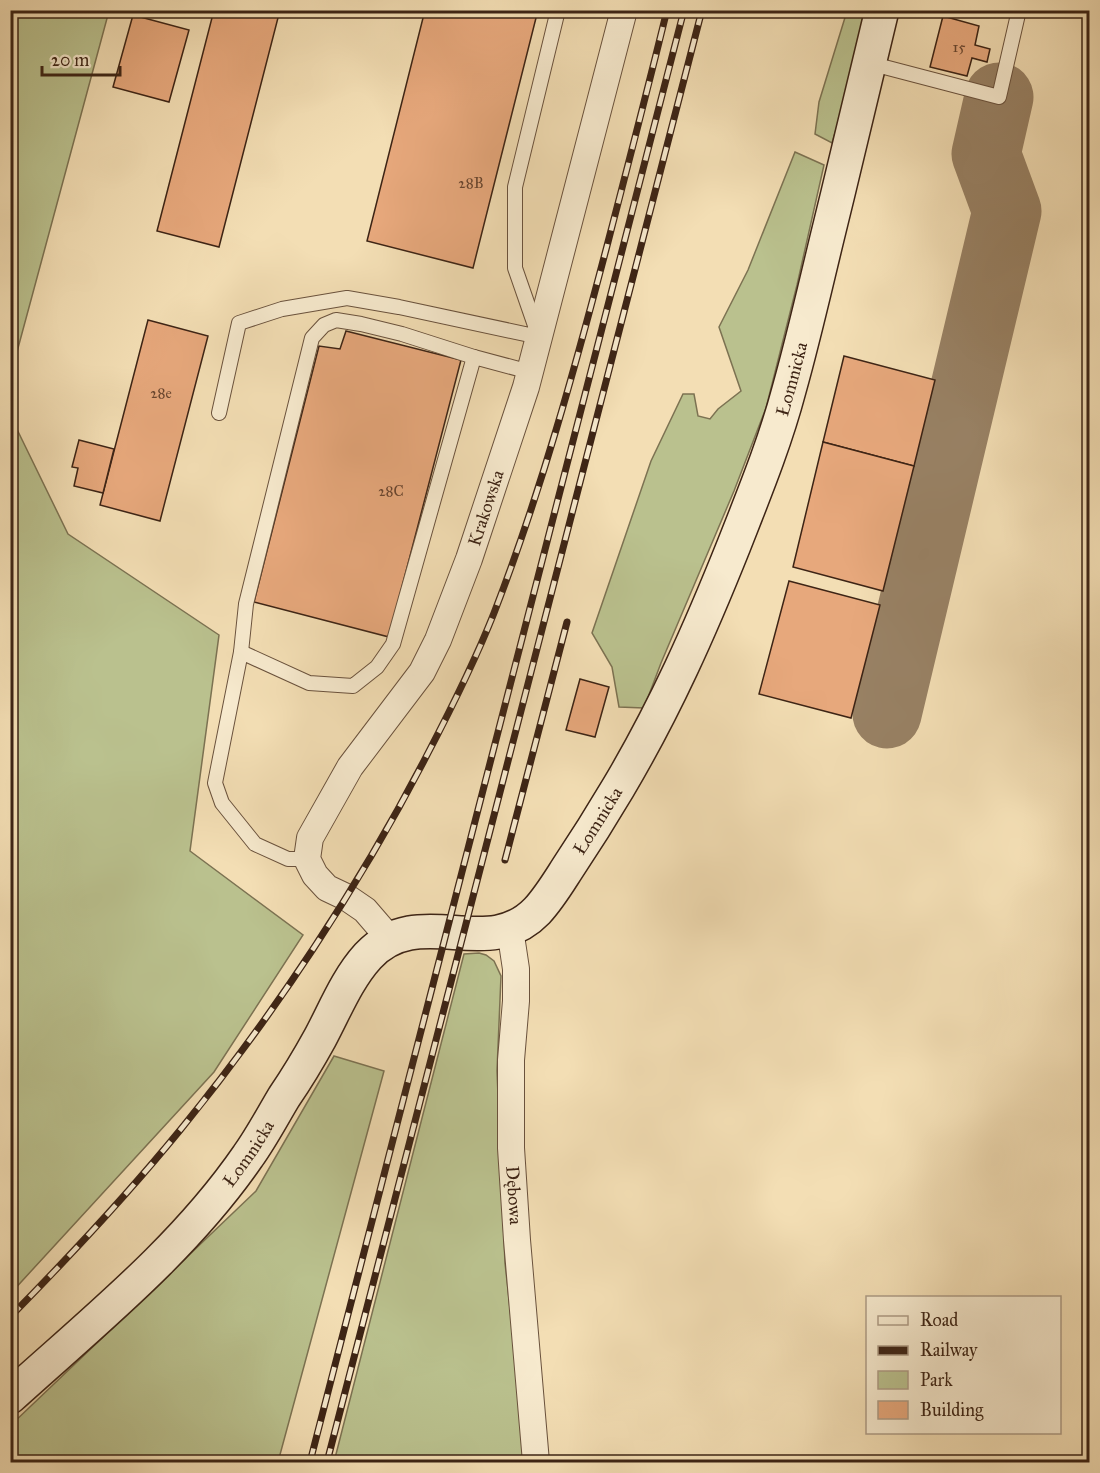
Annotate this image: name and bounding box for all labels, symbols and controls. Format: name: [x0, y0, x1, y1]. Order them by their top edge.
house number: 15: [953, 38, 965, 56]
scale bar: [42, 39, 120, 77]
text: 20 m: [51, 49, 89, 71]
house number: 28B: [458, 174, 484, 192]
street label: Łomnicka: [771, 339, 812, 419]
house number: 28e: [150, 384, 172, 402]
street label: Krakowska: [463, 467, 509, 549]
house number: 28C: [378, 482, 404, 500]
street label: Łomnicka: [568, 783, 627, 859]
street label: Łomnicka: [218, 1116, 279, 1191]
street label: Dębowa: [501, 1165, 527, 1226]
legend: [866, 1296, 1061, 1434]
text: Road: [920, 1309, 958, 1331]
text: Railway: [920, 1339, 978, 1361]
text: Park: [920, 1369, 953, 1391]
text: Building: [920, 1399, 984, 1422]

